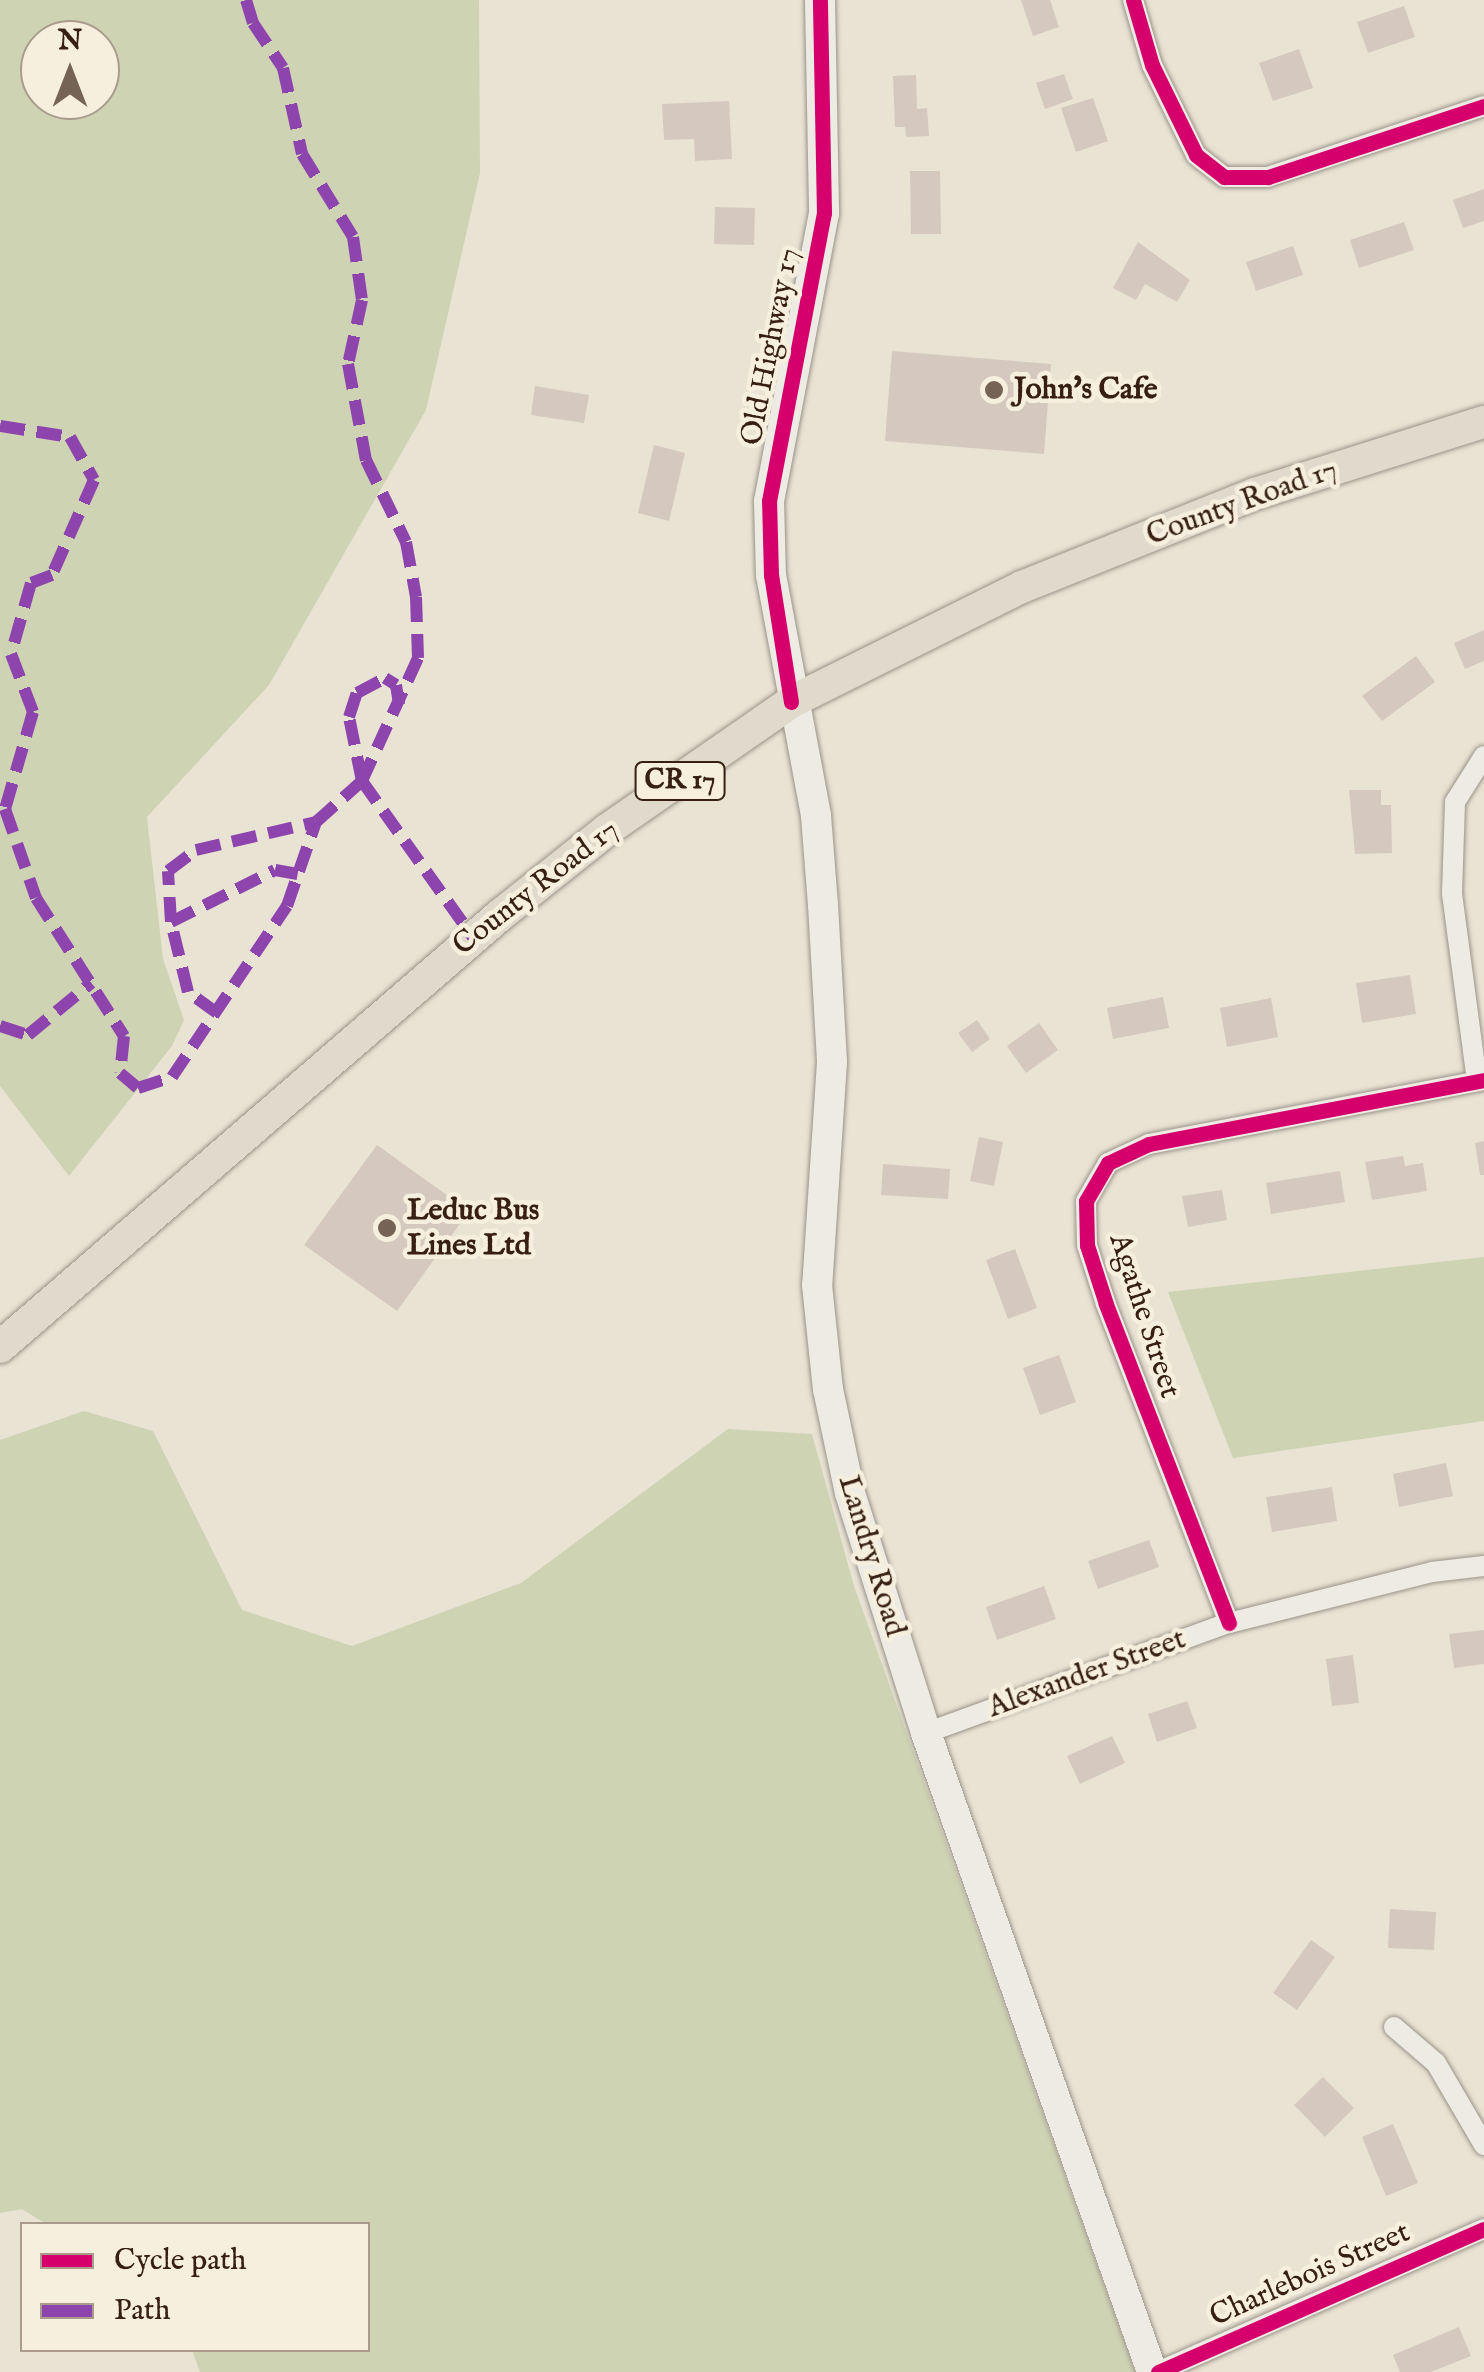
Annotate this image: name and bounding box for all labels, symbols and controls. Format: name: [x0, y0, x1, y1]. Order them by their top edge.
north arrow: [20, 20, 120, 120]
text: N: [58, 24, 82, 59]
street label: Old Highway 17: [734, 245, 808, 449]
place label: John's Cafe: [1014, 372, 1158, 408]
marker: John's Cafe: [983, 379, 1005, 401]
street label: County Road 17: [1142, 452, 1342, 554]
road number: CR 17: [632, 758, 728, 804]
street label: County Road 17: [446, 812, 626, 964]
place label: Leduc Bus Lines Ltd: [407, 1193, 539, 1264]
marker: Leduc Bus Lines Ltd: [376, 1217, 398, 1239]
street label: Agathe Street: [1101, 1229, 1187, 1403]
street label: Landry Road: [829, 1471, 913, 1641]
street label: Alexander Street: [983, 1622, 1191, 1726]
street label: Charlebois Street: [1204, 2215, 1416, 2335]
legend: [20, 2222, 370, 2352]
text: Cycle path: [114, 2242, 247, 2280]
text: Path: [114, 2292, 170, 2330]

